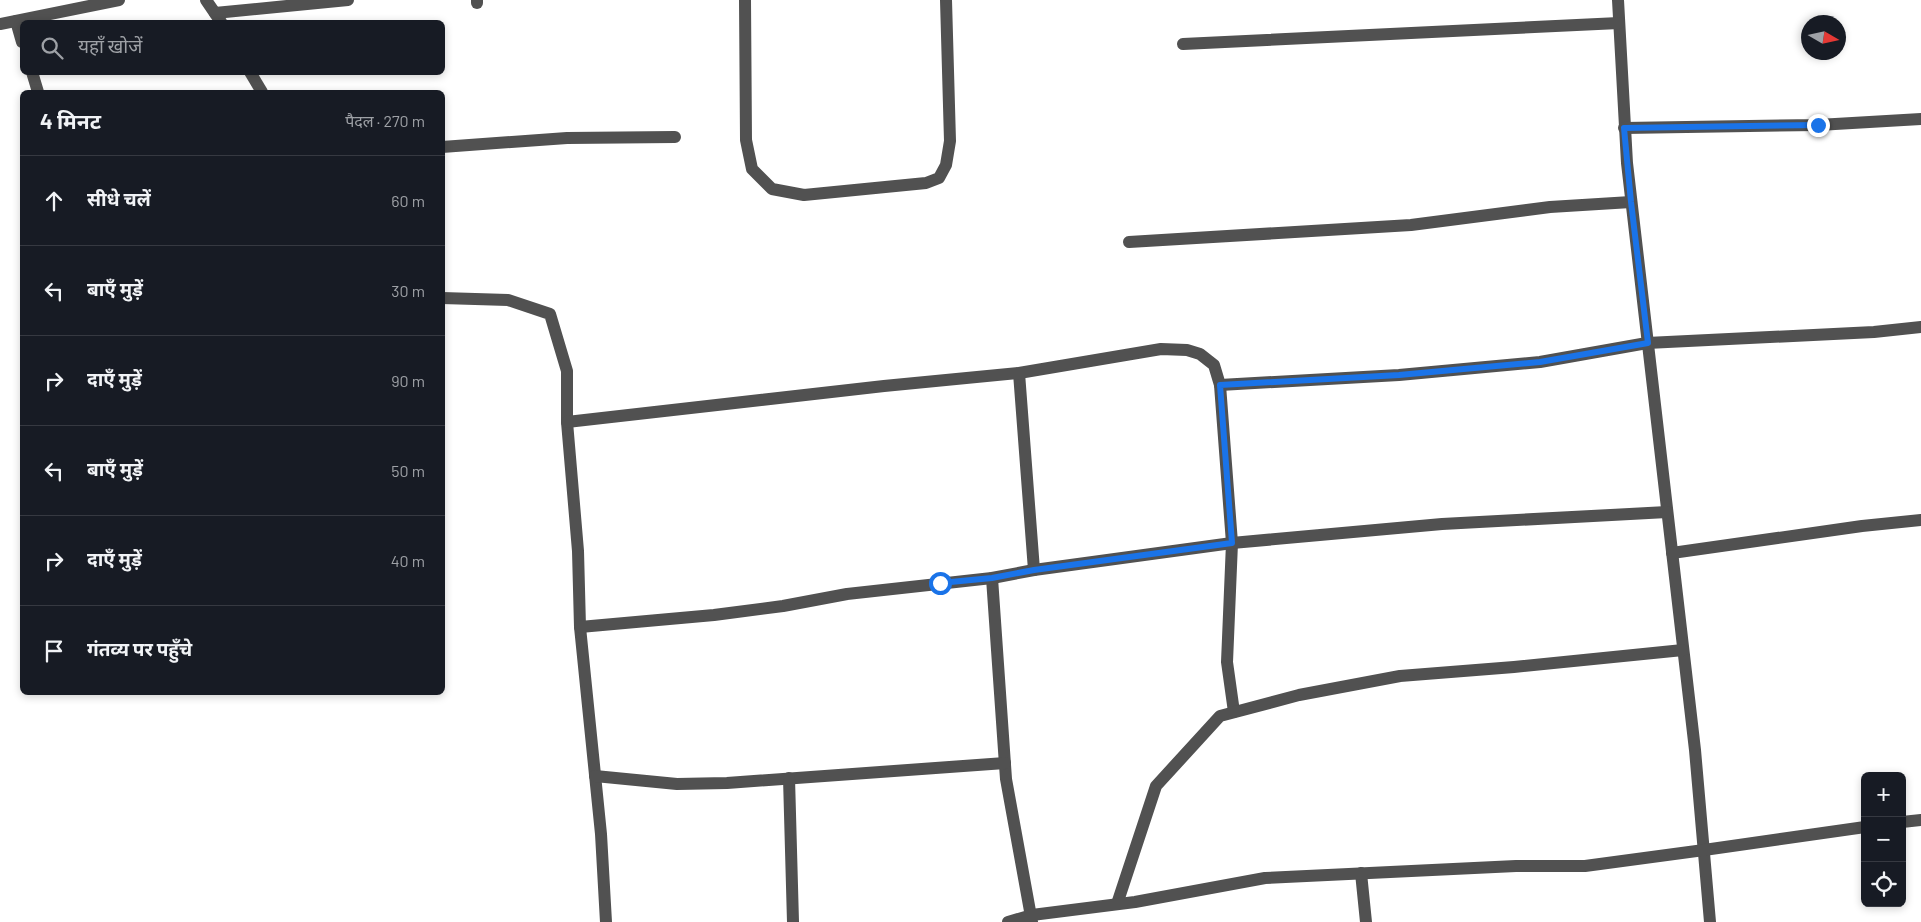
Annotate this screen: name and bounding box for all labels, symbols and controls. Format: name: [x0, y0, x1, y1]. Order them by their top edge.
north arrow: [1801, 15, 1846, 60]
search box: [20, 20, 445, 75]
icon: search: [38, 34, 66, 62]
text: यहाँ खोजें: [78, 34, 142, 57]
text: 4 मिनट: [40, 108, 101, 133]
text: पैदल · 270 m: [345, 111, 425, 130]
route end: [1807, 114, 1830, 137]
icon: ahead: [40, 187, 68, 215]
text: सीधे चलें: [87, 187, 151, 210]
text: 60 m: [391, 191, 425, 210]
icon: left: [40, 277, 68, 305]
text: बाएँ मुड़ें: [87, 277, 143, 300]
text: 30 m: [391, 281, 425, 300]
icon: right: [40, 367, 68, 395]
text: दाएँ मुड़ें: [87, 367, 142, 390]
text: 90 m: [391, 371, 425, 390]
icon: left: [40, 457, 68, 485]
text: बाएँ मुड़ें: [87, 457, 143, 480]
text: 50 m: [391, 461, 425, 480]
icon: right: [40, 547, 68, 575]
text: दाएँ मुड़ें: [87, 547, 142, 570]
text: 40 m: [391, 551, 425, 570]
route start: [929, 572, 952, 595]
icon: arrive: [40, 637, 68, 665]
text: गंतव्य पर पहुँचे: [87, 637, 192, 660]
map controls: [1861, 772, 1906, 907]
button: +: [1861, 772, 1906, 817]
button: −: [1861, 817, 1906, 862]
button: locate: [1861, 862, 1906, 907]

